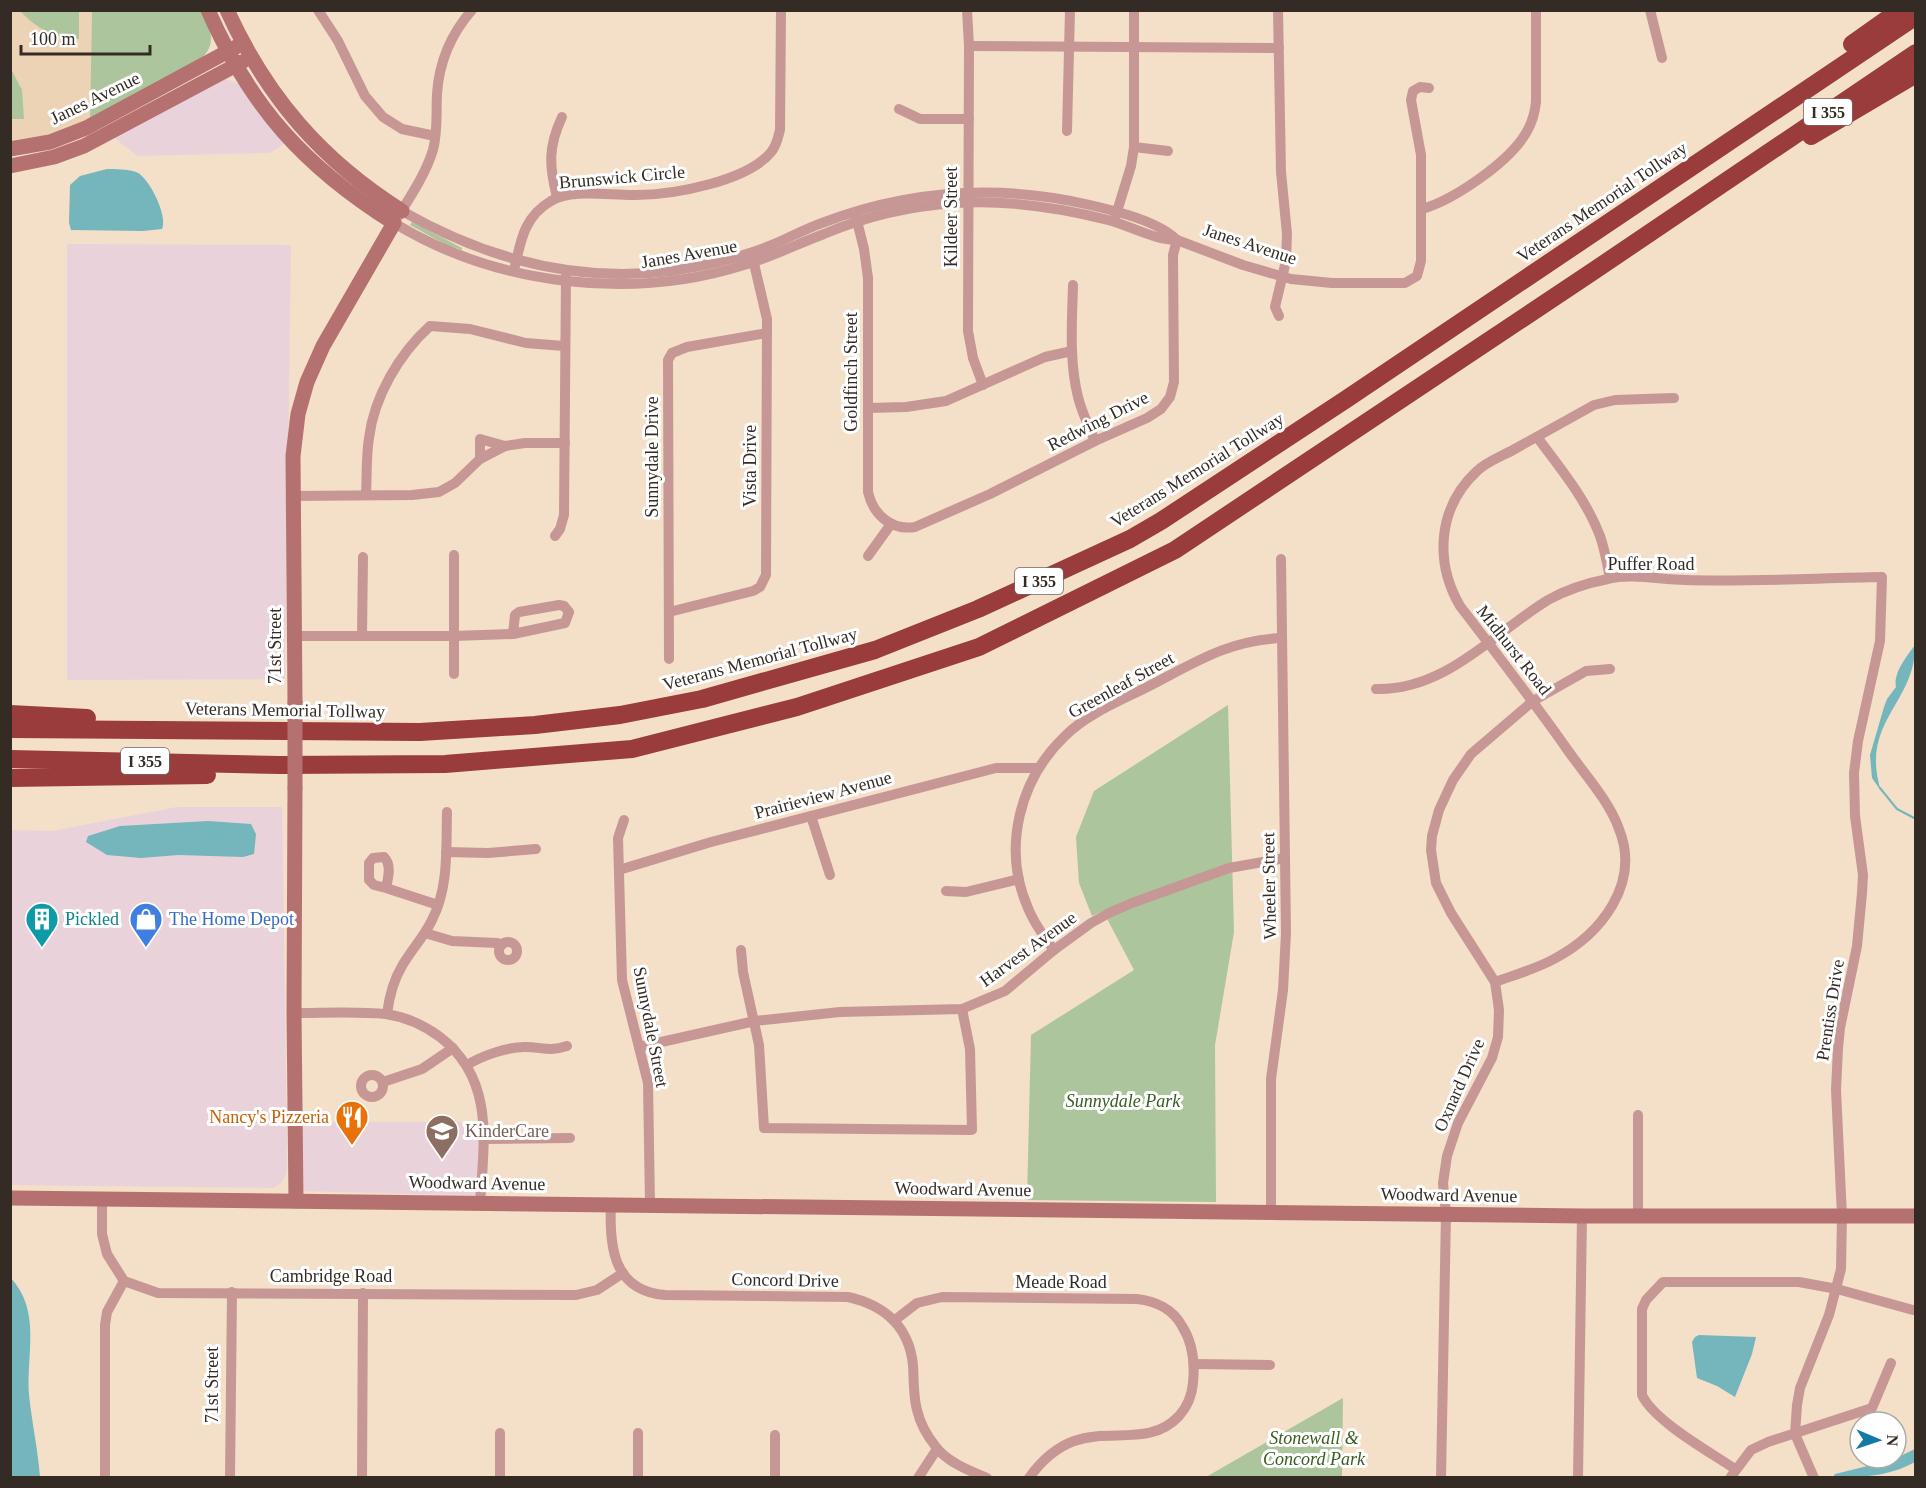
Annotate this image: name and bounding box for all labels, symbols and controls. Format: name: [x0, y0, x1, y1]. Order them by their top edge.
scale bar: [21, 18, 150, 56]
text: 100 m: [30, 29, 76, 49]
street label: Janes Avenue: [47, 68, 143, 128]
road number: I 355: [1804, 99, 1852, 125]
street label: Veterans Memorial Tollway: [1513, 138, 1691, 266]
street label: Brunswick Circle: [558, 162, 686, 192]
street label: Kildeer Street: [941, 167, 961, 267]
street label: Janes Avenue: [1201, 219, 1299, 269]
street label: Janes Avenue: [639, 236, 739, 272]
street label: Goldfinch Street: [841, 312, 861, 432]
street label: Redwing Drive: [1044, 387, 1152, 455]
street label: Sunnydale Drive: [642, 396, 662, 518]
street label: Veterans Memorial Tollway: [1107, 408, 1287, 532]
street label: Vista Drive: [740, 425, 760, 507]
street label: Puffer Road: [1607, 554, 1695, 574]
road number: I 355: [1015, 568, 1063, 594]
street label: Midhurst Road: [1473, 601, 1555, 699]
street label: 71st Street: [265, 608, 285, 684]
street label: Veterans Memorial Tollway: [661, 623, 859, 695]
street label: Greenleaf Street: [1065, 648, 1177, 722]
street label: Veterans Memorial Tollway: [185, 698, 385, 722]
road number: I 355: [121, 748, 169, 774]
street label: Prairieview Avenue: [752, 767, 894, 823]
street label: Wheeler Street: [1258, 832, 1280, 940]
building icon: Pickled: [24, 901, 60, 948]
shop icon: The Home Depot: [128, 901, 164, 948]
street label: Harvest Avenue: [976, 907, 1080, 991]
place label: Pickled: [65, 909, 119, 929]
place label: The Home Depot: [169, 909, 294, 929]
street label: Prentiss Drive: [1812, 958, 1848, 1062]
street label: Sunnydale Street: [629, 965, 673, 1089]
street label: Oxnard Drive: [1430, 1035, 1488, 1135]
park label: Sunnydale Park: [1066, 1091, 1181, 1111]
restaurant icon: Nancy's Pizzeria: [334, 1099, 370, 1146]
place label: Nancy's Pizzeria: [209, 1107, 329, 1127]
school or university icon: KinderCare: [424, 1113, 460, 1160]
place label: KinderCare: [465, 1121, 549, 1141]
street label: Woodward Avenue: [408, 1172, 546, 1194]
street label: Woodward Avenue: [894, 1178, 1032, 1200]
street label: Woodward Avenue: [1380, 1184, 1518, 1206]
street label: Cambridge Road: [270, 1266, 392, 1286]
street label: Concord Drive: [731, 1269, 839, 1291]
street label: Meade Road: [1015, 1272, 1107, 1292]
street label: 71st Street: [202, 1347, 222, 1423]
north arrow: [1848, 1410, 1908, 1470]
park label: Stonewall & Concord Park: [1263, 1428, 1366, 1469]
text: N: [1884, 1434, 1901, 1447]

